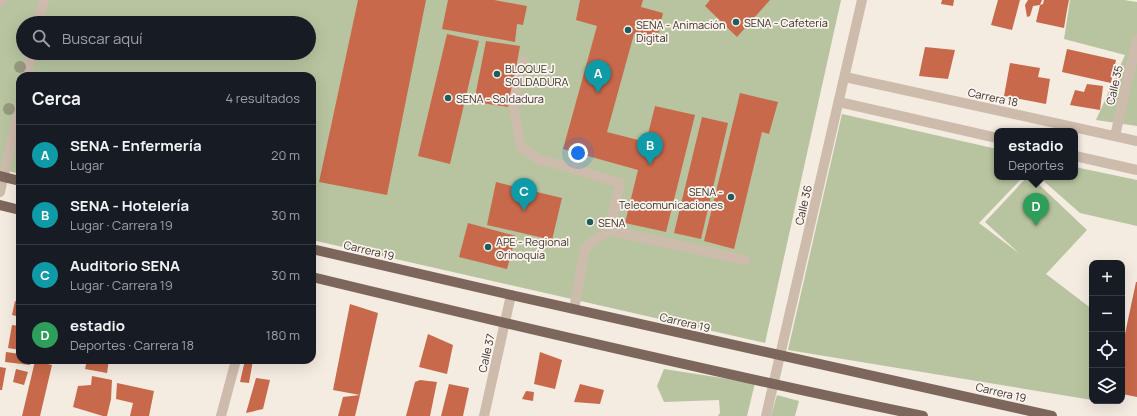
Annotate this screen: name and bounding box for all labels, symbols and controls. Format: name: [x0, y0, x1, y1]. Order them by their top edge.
place label: SENA - Cafetería: [744, 15, 828, 30]
search box: [16, 16, 316, 60]
place label: SENA - Animación Digital: [636, 17, 726, 45]
marker: SENA - Cafetería: [731, 17, 741, 27]
marker: SENA - Animación Digital: [623, 25, 633, 35]
icon: search: [30, 27, 52, 49]
text: Buscar aquí: [62, 28, 143, 49]
pin: A: [585, 60, 611, 93]
place label: BLOQUE J SOLDADURA: [505, 61, 569, 89]
street label: Calle 35: [1102, 64, 1126, 106]
marker: BLOQUE J SOLDADURA: [492, 69, 502, 79]
street label: Carrera 18: [967, 84, 1019, 110]
text: Cerca: [32, 87, 81, 110]
text: 4 resultados: [225, 89, 300, 107]
place label: SENA - Soldadura: [456, 91, 544, 106]
marker: SENA - Soldadura: [443, 93, 453, 103]
popup: [994, 128, 1078, 180]
pin: B: [637, 132, 663, 165]
text: SENA - Enfermería: [70, 135, 202, 156]
text: estadio: [1008, 135, 1063, 156]
your location: [568, 143, 588, 163]
text: A: [41, 146, 49, 164]
text: 20 m: [271, 146, 300, 164]
text: Lugar: [70, 156, 104, 174]
text: Deportes: [1008, 156, 1064, 174]
pin: C: [511, 178, 537, 211]
street label: Calle 36: [791, 183, 815, 227]
place label: SENA - Telecomunicaciones: [619, 184, 723, 212]
marker: SENA - Telecomunicaciones: [726, 192, 736, 202]
pin: D: [1023, 193, 1049, 226]
text: SENA - Hotelería: [70, 195, 189, 216]
text: B: [41, 206, 49, 224]
text: 30 m: [271, 206, 300, 224]
place label: SENA: [598, 215, 626, 230]
text: Lugar · Carrera 19: [70, 216, 173, 234]
marker: SENA: [585, 217, 595, 227]
place label: APE - Regional Orinoquía: [496, 234, 569, 262]
street label: Carrera 19: [342, 237, 396, 263]
marker: APE - Regional Orinoquía: [483, 242, 493, 252]
text: Auditorio SENA: [70, 255, 180, 276]
map controls: [1089, 260, 1125, 404]
button: +: [1089, 260, 1125, 296]
text: C: [40, 266, 50, 284]
text: 30 m: [271, 266, 300, 284]
text: Lugar · Carrera 19: [70, 276, 173, 294]
button: −: [1089, 296, 1125, 332]
street label: Carrera 19: [658, 309, 712, 335]
text: estadio: [70, 315, 125, 336]
text: D: [40, 326, 50, 344]
text: 180 m: [266, 326, 300, 344]
street label: Calle 37: [474, 332, 498, 374]
button: locate: [1089, 332, 1125, 368]
text: Deportes · Carrera 18: [70, 336, 194, 354]
button: layers: [1089, 368, 1125, 404]
street label: Carrera 19: [974, 379, 1028, 405]

